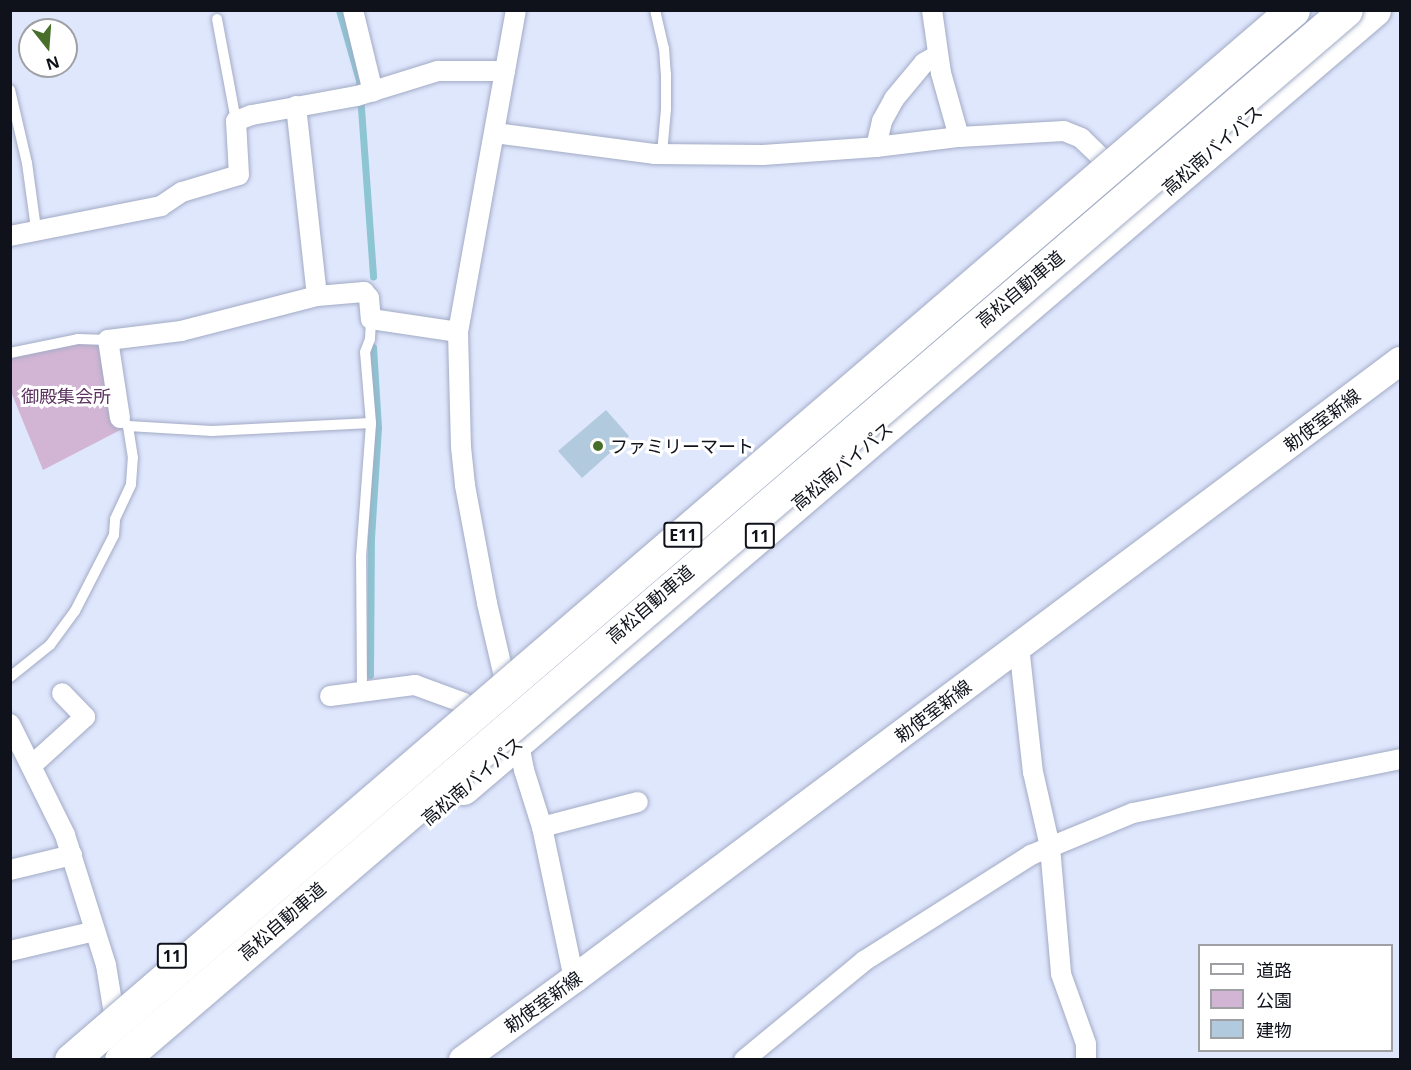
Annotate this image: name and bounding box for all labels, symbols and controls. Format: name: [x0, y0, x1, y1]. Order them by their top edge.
north arrow: [18, 18, 78, 78]
text: N: [43, 51, 62, 76]
street label: 高松南バイパス: [1157, 101, 1267, 199]
street label: 高松自動車道: [972, 246, 1068, 332]
street label: 勅使室新線: [1280, 384, 1364, 456]
park label: 御殿集会所: [21, 385, 111, 407]
street label: 高松南バイパス: [787, 417, 897, 515]
place label: ファミリーマート: [610, 435, 754, 457]
marker: ファミリーマート: [591, 439, 605, 453]
road number: E11: [662, 522, 704, 548]
road number: 11: [744, 523, 777, 549]
street label: 高松自動車道: [602, 560, 698, 648]
street label: 勅使室新線: [891, 675, 975, 747]
street label: 高松南バイパス: [417, 732, 527, 830]
street label: 高松自動車道: [234, 877, 330, 965]
road number: 11: [156, 943, 188, 969]
legend: [1198, 944, 1393, 1052]
text: 道路: [1256, 958, 1292, 982]
street label: 勅使室新線: [500, 967, 586, 1037]
text: 公園: [1256, 988, 1292, 1012]
text: 建物: [1256, 1018, 1292, 1042]

